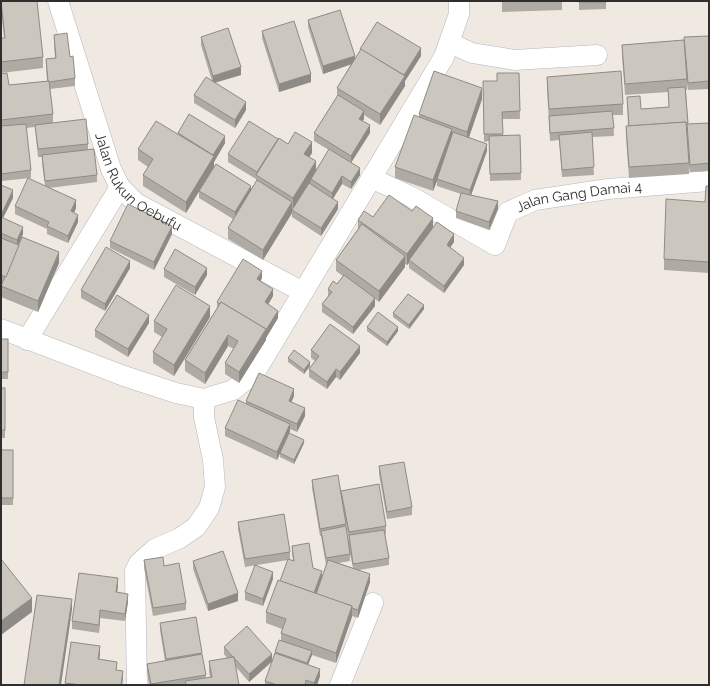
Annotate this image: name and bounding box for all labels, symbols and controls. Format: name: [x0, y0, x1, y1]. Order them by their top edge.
street label: Jalan Rukun Oebufu: [92, 131, 184, 234]
street label: Jalan Gang Damai 4: [513, 178, 643, 215]

